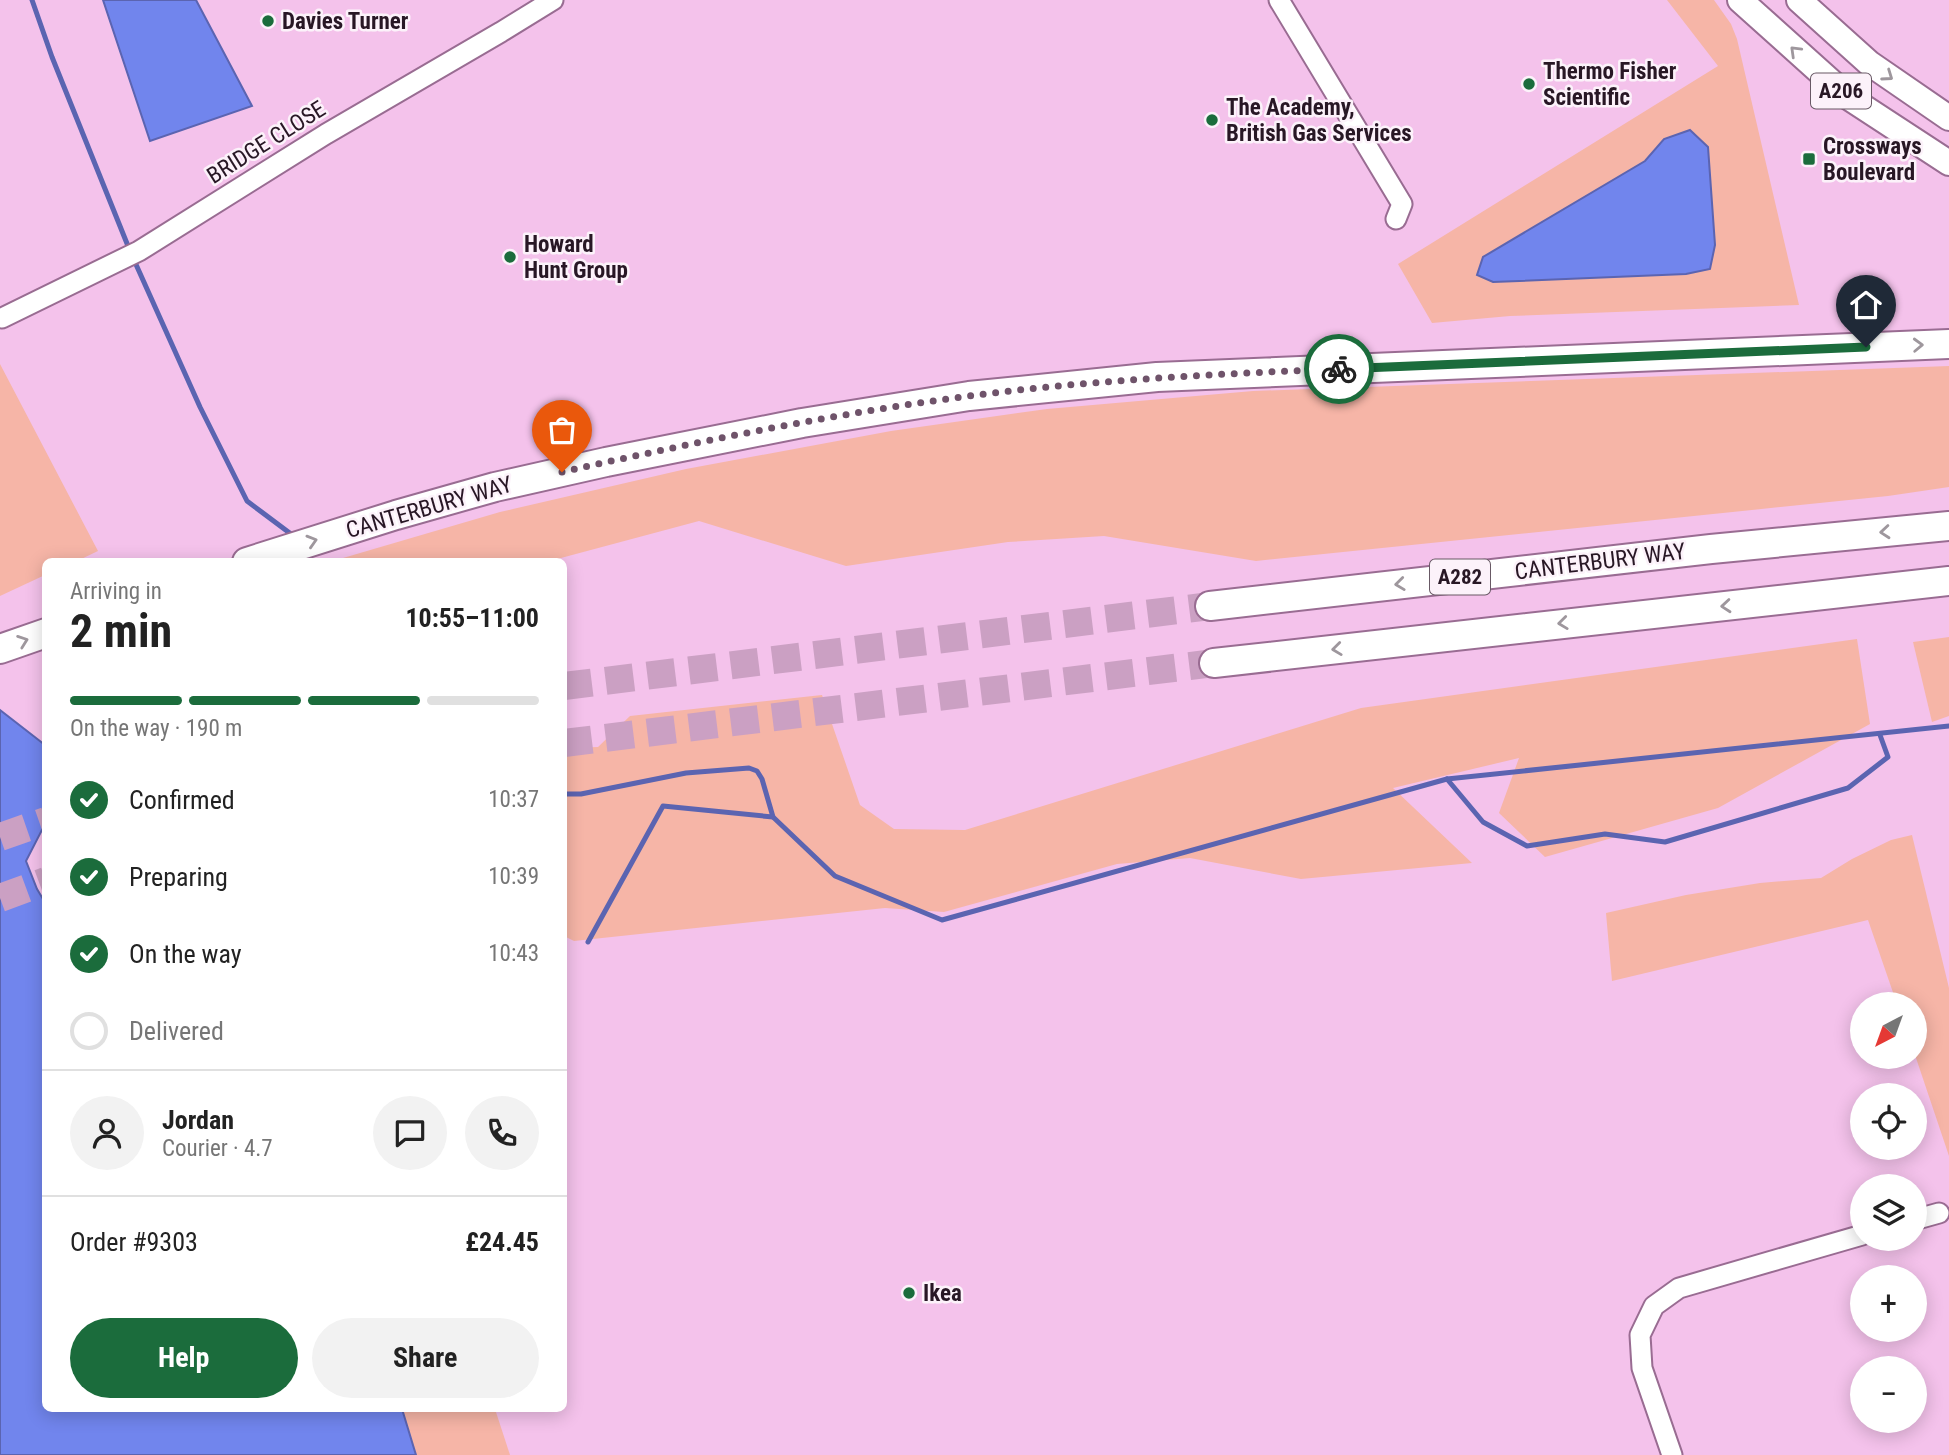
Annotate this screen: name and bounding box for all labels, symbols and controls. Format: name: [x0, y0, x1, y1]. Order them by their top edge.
place label: Davies Turner: [282, 8, 409, 35]
marker: Davies Turner: [260, 13, 276, 29]
one-way arrow: [1790, 47, 1803, 60]
place label: Thermo Fisher Scientific: [1543, 58, 1677, 111]
one-way arrow: [1880, 68, 1893, 80]
road number: A206: [1811, 74, 1871, 108]
marker: Thermo Fisher Scientific: [1521, 76, 1537, 92]
place label: The Academy, British Gas Services: [1226, 94, 1412, 147]
street label: BRIDGE CLOSE: [202, 95, 330, 189]
marker: The Academy, British Gas Services: [1204, 112, 1220, 128]
place label: Crossways Boulevard: [1823, 133, 1922, 186]
marker: Crossways Boulevard: [1801, 151, 1817, 167]
place label: Howard Hunt Group: [524, 231, 628, 284]
marker: Howard Hunt Group: [502, 249, 518, 265]
pin: [1836, 275, 1896, 347]
icon: home: [1847, 286, 1885, 324]
courier: [1304, 334, 1374, 404]
one-way arrow: [1913, 337, 1924, 352]
icon: bike: [1320, 350, 1358, 388]
pin: [532, 400, 592, 472]
icon: bag: [543, 411, 581, 449]
street label: CANTERBURY WAY: [343, 471, 515, 544]
one-way arrow: [1880, 524, 1891, 539]
one-way arrow: [306, 534, 318, 549]
street label: CANTERBURY WAY: [1513, 538, 1687, 585]
road number: A282: [1430, 560, 1490, 594]
one-way arrow: [1394, 577, 1406, 592]
text: Arriving in: [70, 578, 162, 605]
one-way arrow: [1720, 598, 1731, 613]
text: 10:55–11:00: [405, 603, 539, 633]
text: 2 min: [70, 604, 172, 658]
one-way arrow: [1557, 615, 1569, 630]
one-way arrow: [16, 635, 28, 649]
one-way arrow: [1331, 641, 1343, 656]
text: On the way · 190 m: [70, 715, 242, 742]
icon: check: [70, 781, 108, 819]
text: Confirmed: [129, 785, 235, 815]
text: 10:37: [488, 786, 539, 813]
icon: check: [70, 858, 108, 896]
text: Preparing: [129, 862, 228, 892]
text: 10:39: [488, 863, 539, 890]
icon: check: [70, 935, 108, 973]
text: On the way: [129, 939, 242, 969]
text: 10:43: [488, 940, 539, 967]
north arrow: [1850, 992, 1927, 1069]
map controls: [1850, 992, 1927, 1433]
text: Delivered: [129, 1016, 224, 1046]
button: locate: [1850, 1083, 1927, 1160]
button: person: [70, 1096, 144, 1170]
button: chat: [373, 1096, 447, 1170]
button: phone: [465, 1096, 539, 1170]
text: Jordan: [162, 1105, 234, 1135]
text: Courier · 4.7: [162, 1135, 273, 1162]
button: layers: [1850, 1174, 1927, 1251]
text: Order #9303: [70, 1227, 198, 1257]
text: £24.45: [465, 1227, 539, 1257]
button: +: [1850, 1265, 1927, 1342]
place label: Ikea: [923, 1280, 962, 1307]
marker: Ikea: [901, 1285, 917, 1301]
button: Help: [70, 1318, 298, 1398]
button: Share: [312, 1318, 539, 1398]
button: −: [1850, 1356, 1927, 1433]

